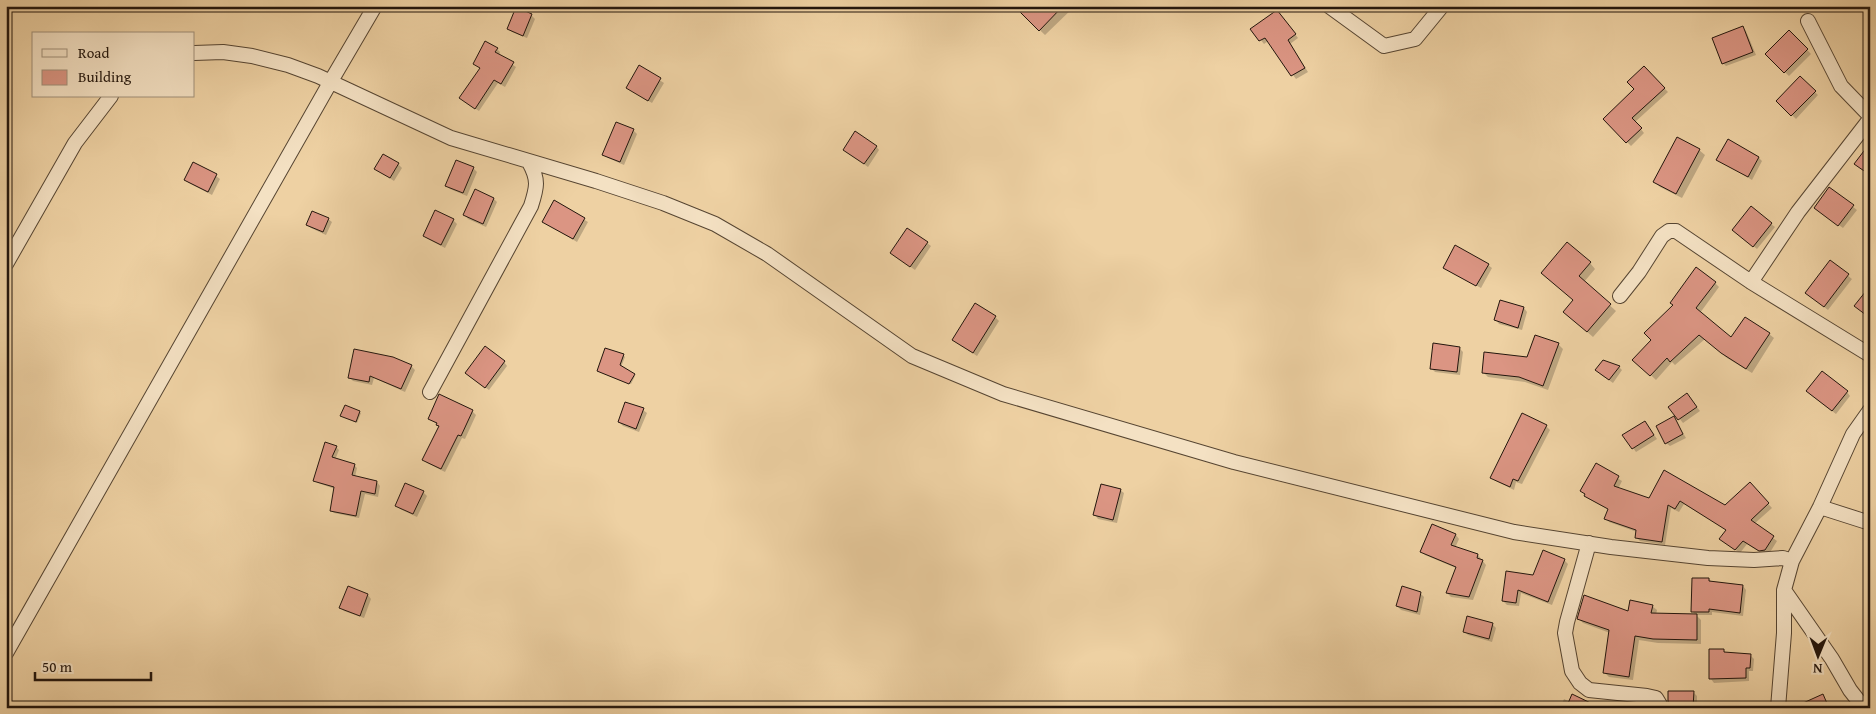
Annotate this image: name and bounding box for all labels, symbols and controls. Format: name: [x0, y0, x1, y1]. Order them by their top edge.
legend: [32, 32, 195, 98]
text: Road: [78, 42, 109, 63]
text: Building: [78, 66, 132, 87]
north arrow: [1794, 632, 1844, 682]
scale bar: [35, 649, 151, 681]
text: 50 m: [42, 656, 73, 677]
text: N: [1812, 659, 1823, 679]

